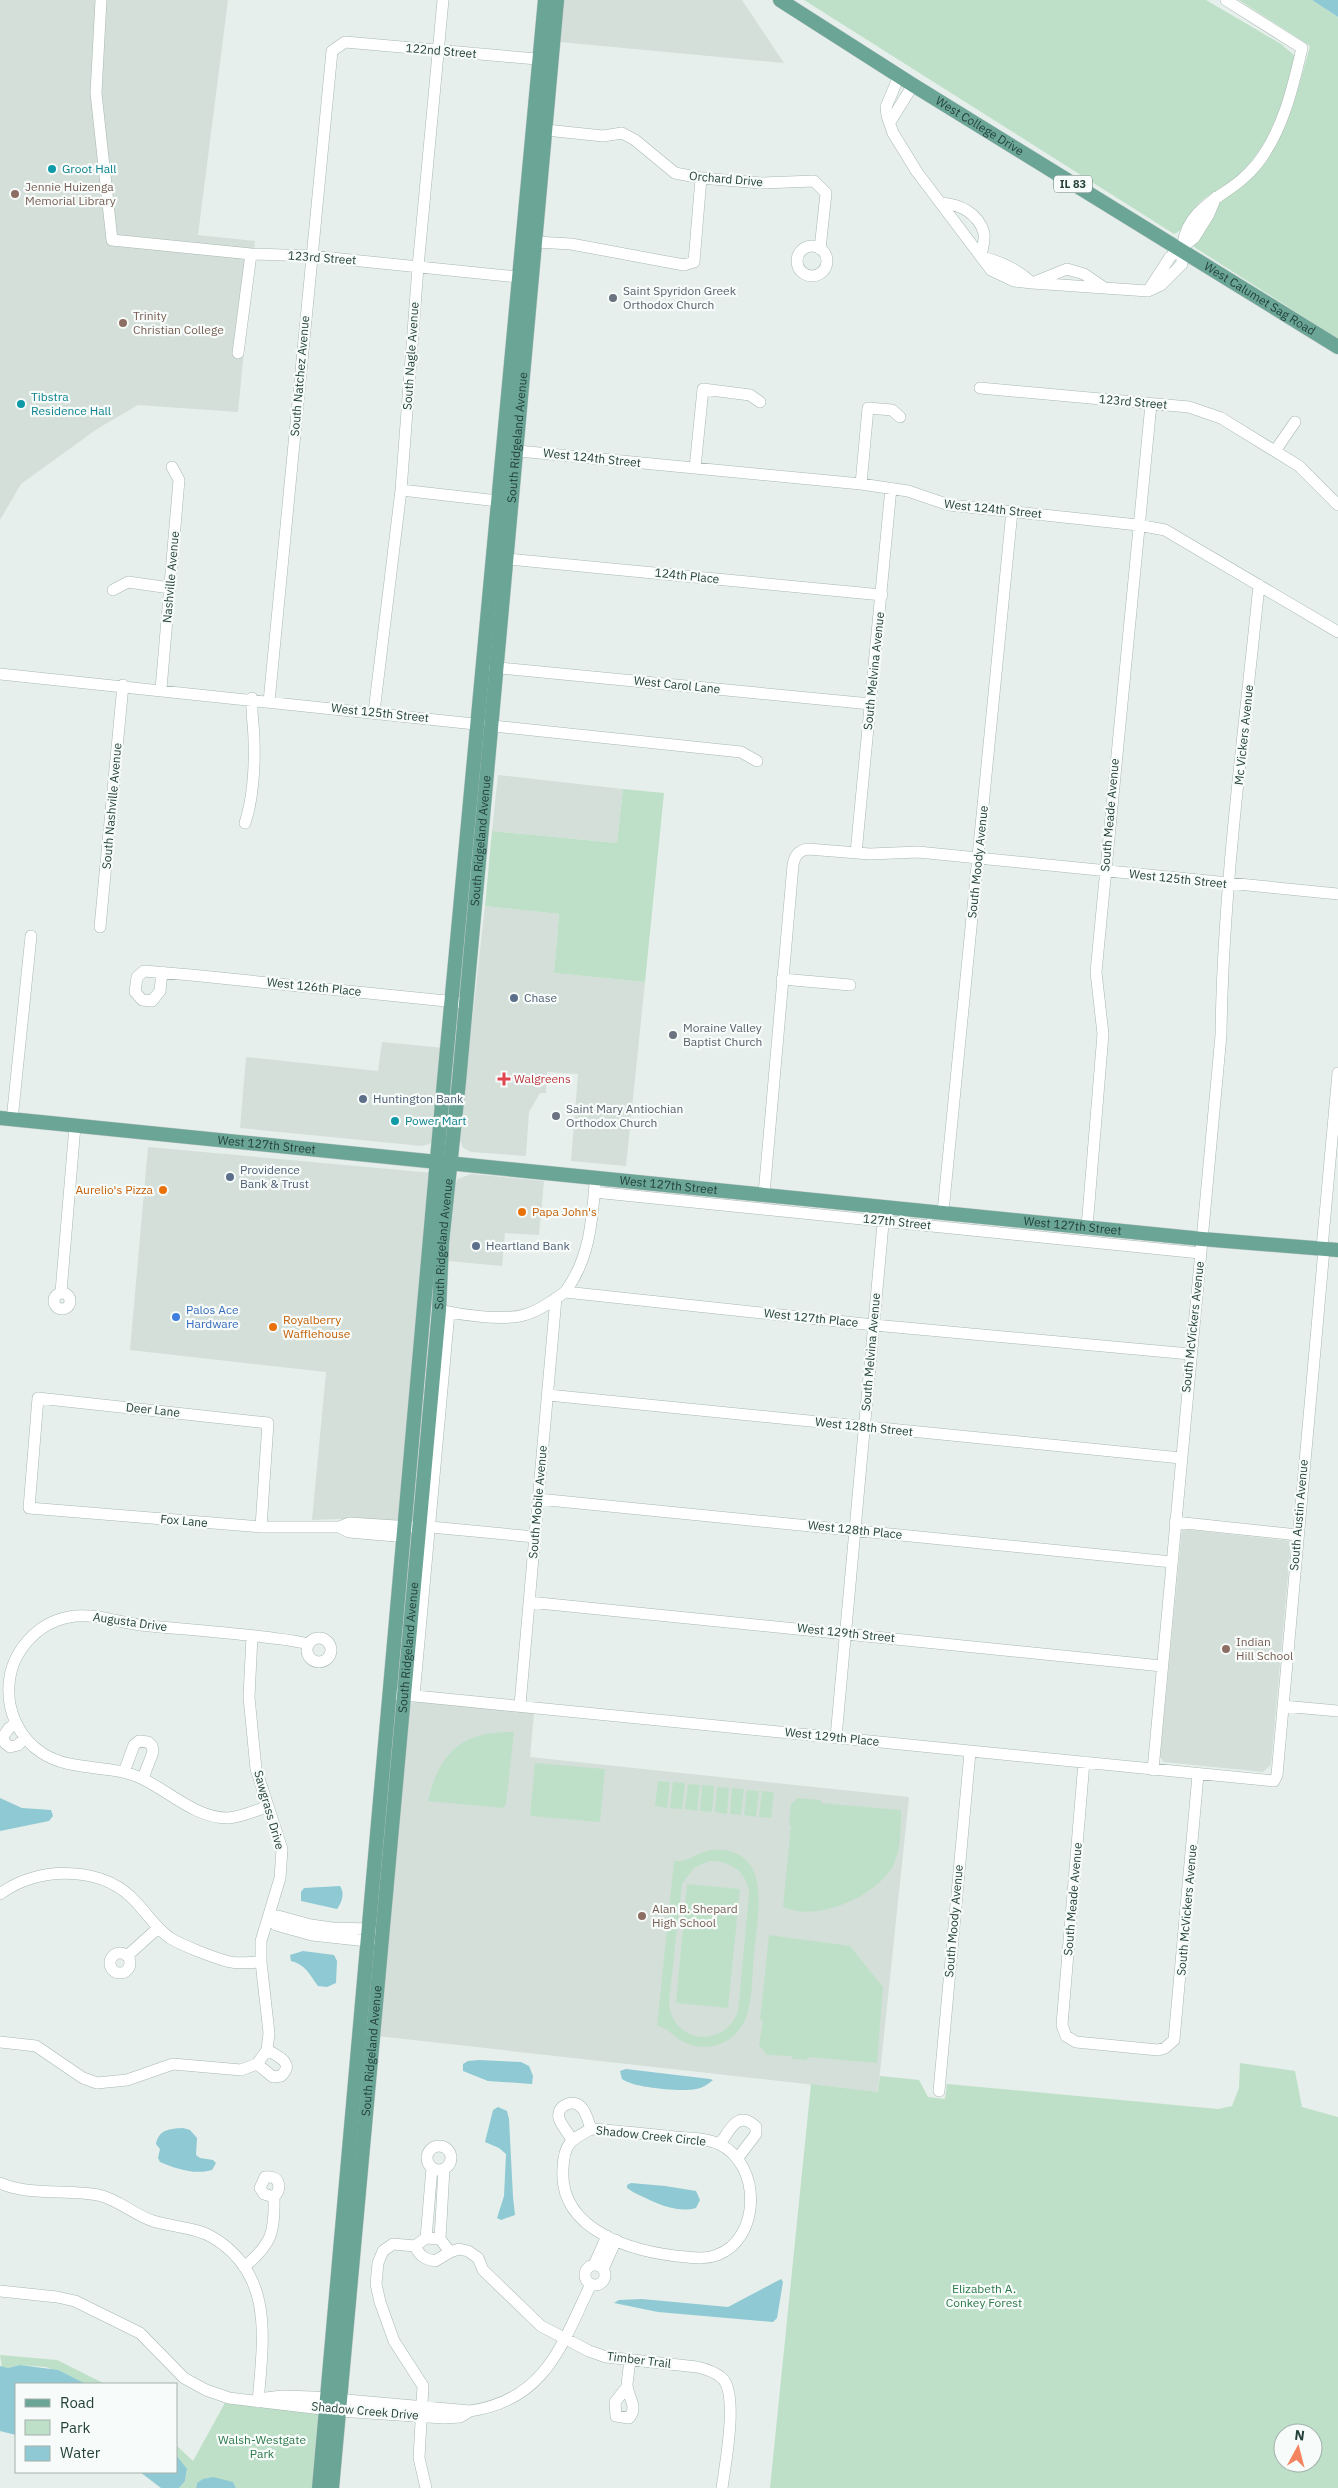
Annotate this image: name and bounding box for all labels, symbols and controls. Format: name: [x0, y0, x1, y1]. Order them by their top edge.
street label: 122nd Street: [405, 40, 477, 61]
street label: West College Drive: [933, 93, 1027, 159]
place label: Groot Hall: [62, 161, 117, 176]
marker: Groot Hall: [46, 163, 58, 175]
street label: Orchard Drive: [688, 168, 764, 189]
road number: IL 83: [1054, 175, 1092, 192]
place label: Jennie Huizenga Memorial Library: [25, 179, 116, 208]
marker: Jennie Huizenga Memorial Library: [9, 188, 21, 200]
street label: 123rd Street: [287, 248, 357, 267]
street label: West Calumet Sag Road: [1201, 258, 1318, 338]
place label: Saint Spyridon Greek Orthodox Church: [623, 283, 737, 312]
marker: Saint Spyridon Greek Orthodox Church: [607, 292, 619, 304]
street label: South Nagle Avenue: [399, 301, 422, 411]
place label: Trinity Christian College: [133, 308, 224, 337]
street label: South Natchez Avenue: [287, 314, 312, 437]
marker: Trinity Christian College: [117, 317, 129, 329]
street label: South Ridgeland Avenue: [503, 371, 530, 504]
place label: Tibstra Residence Hall: [31, 389, 111, 418]
street label: 123rd Street: [1098, 391, 1168, 412]
marker: Tibstra Residence Hall: [15, 398, 27, 410]
street label: West 124th Street: [542, 445, 642, 470]
street label: West 124th Street: [943, 496, 1043, 521]
street label: Nashville Avenue: [159, 530, 182, 624]
street label: 124th Place: [654, 565, 721, 586]
street label: South Melvina Avenue: [860, 611, 887, 731]
street label: West Carol Lane: [633, 673, 721, 697]
street label: Mc Vickers Avenue: [1231, 684, 1256, 786]
street label: West 125th Street: [330, 700, 430, 725]
street label: South Nashville Avenue: [99, 742, 125, 870]
street label: South Meade Avenue: [1097, 757, 1122, 872]
street label: South Ridgeland Avenue: [467, 774, 494, 907]
street label: South Moody Avenue: [964, 804, 991, 919]
street label: West 125th Street: [1128, 866, 1228, 891]
street label: West 126th Place: [266, 974, 362, 999]
place label: Chase: [524, 990, 558, 1005]
marker: Chase: [508, 992, 520, 1004]
place label: Moraine Valley Baptist Church: [683, 1020, 762, 1049]
marker: Moraine Valley Baptist Church: [667, 1029, 679, 1041]
place label: Walgreens: [514, 1071, 571, 1086]
marker: Walgreens: [498, 1073, 510, 1085]
place label: Huntington Bank: [373, 1091, 464, 1106]
marker: Huntington Bank: [357, 1093, 369, 1105]
place label: Saint Mary Antiochian Orthodox Church: [566, 1101, 683, 1130]
marker: Saint Mary Antiochian Orthodox Church: [550, 1110, 562, 1122]
place label: Power Mart: [405, 1113, 467, 1128]
marker: Power Mart: [389, 1115, 401, 1127]
street label: West 127th Street: [217, 1132, 316, 1157]
place label: Providence Bank & Trust: [240, 1162, 309, 1191]
marker: Providence Bank & Trust: [224, 1171, 236, 1183]
street label: West 127th Street: [619, 1172, 718, 1197]
street label: South Ridgeland Avenue: [431, 1177, 456, 1310]
place label: Aurelio's Pizza: [75, 1182, 154, 1197]
marker: Aurelio's Pizza: [157, 1184, 169, 1196]
place label: Papa John's: [532, 1204, 597, 1219]
marker: Papa John's: [516, 1206, 528, 1218]
street label: 127th Street: [862, 1210, 932, 1233]
street label: West 127th Street: [1023, 1213, 1122, 1238]
place label: Heartland Bank: [486, 1238, 570, 1253]
marker: Heartland Bank: [470, 1240, 482, 1252]
street label: South McVickers Avenue: [1178, 1260, 1207, 1393]
street label: South Melvina Avenue: [858, 1292, 883, 1412]
place label: Palos Ace Hardware: [186, 1302, 239, 1331]
street label: West 127th Place: [763, 1305, 859, 1330]
marker: Palos Ace Hardware: [170, 1311, 182, 1323]
place label: Royalberry Wafflehouse: [283, 1312, 351, 1341]
marker: Royalberry Wafflehouse: [267, 1321, 279, 1333]
street label: Deer Lane: [125, 1399, 181, 1420]
street label: West 128th Street: [814, 1414, 914, 1439]
street label: South Mobile Avenue: [525, 1444, 550, 1559]
street label: South Austin Avenue: [1286, 1458, 1311, 1571]
street label: Fox Lane: [160, 1511, 209, 1530]
street label: West 128th Place: [807, 1517, 903, 1542]
street label: South Ridgeland Avenue: [394, 1581, 421, 1714]
street label: Augusta Drive: [92, 1609, 168, 1634]
street label: West 129th Street: [796, 1620, 896, 1645]
place label: Indian Hill School: [1236, 1634, 1293, 1663]
marker: Indian Hill School: [1220, 1643, 1232, 1655]
street label: West 129th Place: [784, 1724, 880, 1749]
street label: Sawgrass Drive: [251, 1768, 288, 1852]
street label: South Meade Avenue: [1060, 1841, 1085, 1956]
street label: South McVickers Avenue: [1173, 1843, 1200, 1976]
street label: South Moody Avenue: [941, 1863, 966, 1978]
place label: Alan B. Shepard High School: [652, 1901, 738, 1930]
marker: Alan B. Shepard High School: [636, 1910, 648, 1922]
street label: South Ridgeland Avenue: [358, 1984, 385, 2117]
street label: Shadow Creek Circle: [595, 2122, 707, 2149]
park label: Elizabeth A. Conkey Forest: [946, 2281, 1022, 2310]
street label: Timber Trail: [606, 2348, 672, 2371]
legend: [15, 2383, 178, 2473]
text: Road: [60, 2393, 95, 2412]
street label: Shadow Creek Drive: [311, 2398, 420, 2423]
text: Park: [60, 2418, 90, 2437]
north arrow: [1273, 2423, 1323, 2473]
text: N: [1293, 2426, 1306, 2445]
park label: Walsh-Westgate Park: [218, 2432, 306, 2461]
text: Water: [60, 2443, 101, 2462]

